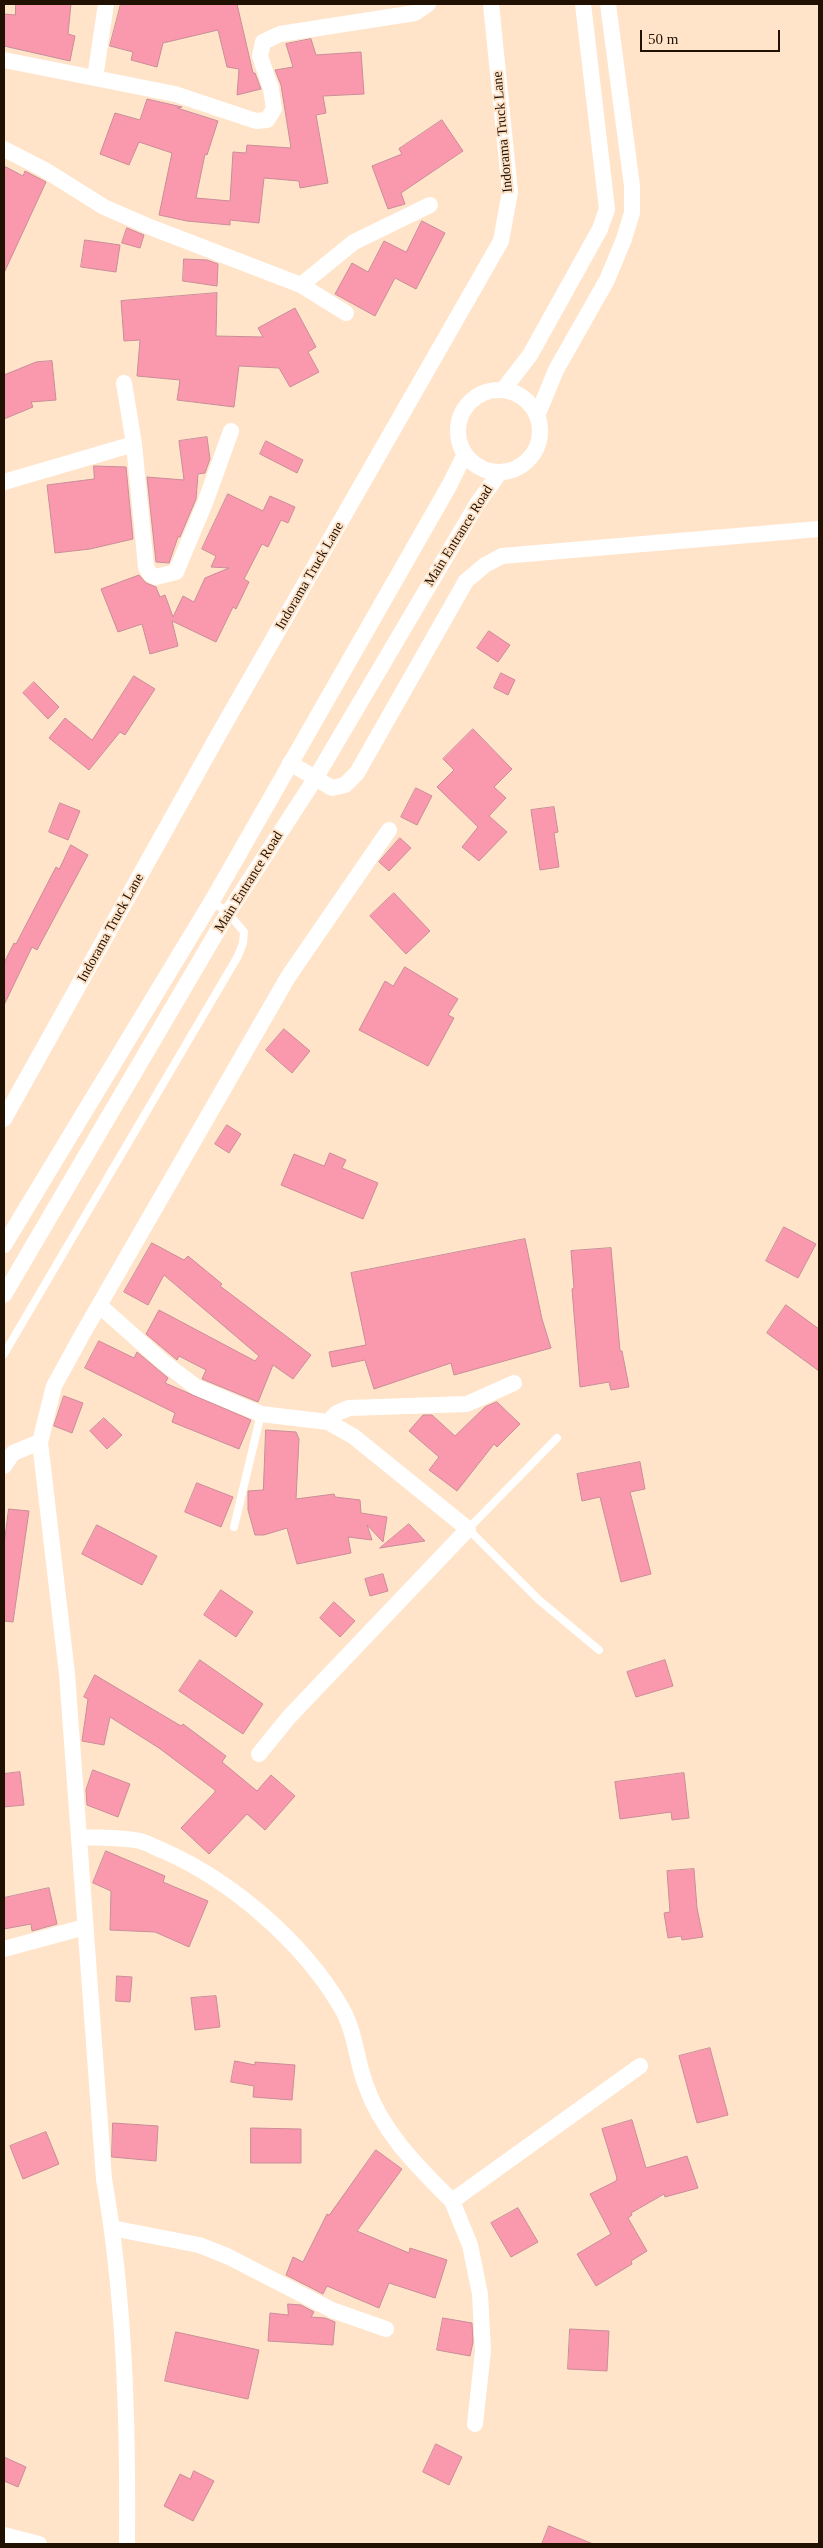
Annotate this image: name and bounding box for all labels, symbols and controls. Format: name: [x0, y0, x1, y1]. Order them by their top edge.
scale bar: [643, 20, 783, 52]
text: 50 m: [648, 31, 678, 47]
street label: Indorama Truck Lane: [489, 71, 517, 193]
street label: Main Entrance Road: [421, 482, 497, 590]
street label: Indorama Truck Lane: [272, 519, 348, 633]
street label: Main Entrance Road: [211, 828, 287, 936]
street label: Indorama Truck Lane: [74, 871, 148, 985]

